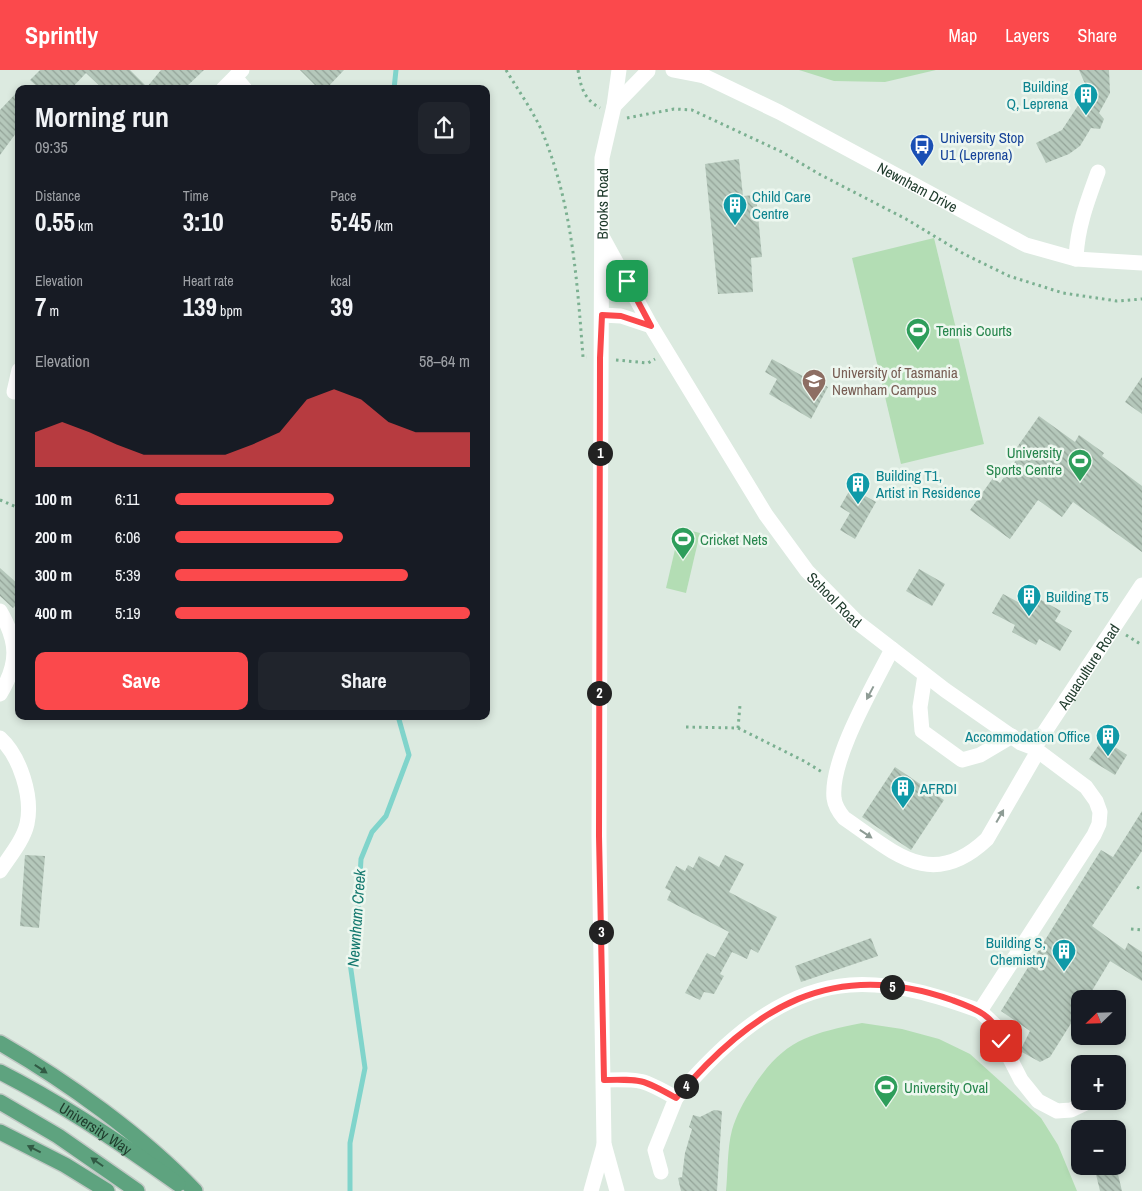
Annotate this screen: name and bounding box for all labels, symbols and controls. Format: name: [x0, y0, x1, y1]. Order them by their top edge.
text: Sprintly: [25, 19, 98, 51]
text: Map: [949, 23, 977, 48]
text: Layers: [1005, 23, 1050, 48]
text: Share: [1078, 23, 1117, 48]
place label: Building Q, Leprena: [1006, 76, 1068, 114]
building icon: Building Q, Leprena: [1073, 82, 1099, 116]
text: Morning run: [35, 98, 169, 136]
button: share: [418, 102, 470, 154]
place label: University Stop U1 (Leprena): [940, 127, 1024, 165]
bus stop icon: University Stop U1 (Leprena): [909, 133, 935, 167]
text: 09:35: [35, 136, 68, 158]
street label: Newnham Drive: [874, 157, 962, 217]
street label: Brooks Road: [591, 168, 612, 239]
place label: Child Care Centre: [752, 186, 811, 224]
text: Distance: [35, 187, 80, 205]
text: Time: [183, 187, 209, 205]
text: Pace: [330, 187, 357, 205]
building icon: Child Care Centre: [722, 192, 748, 226]
text: 0.55: [35, 205, 75, 239]
text: 3:10: [183, 205, 224, 239]
text: 5:45: [330, 205, 371, 239]
text: km: [75, 217, 93, 235]
text: /km: [371, 217, 393, 235]
pin: [606, 260, 648, 302]
icon: arrive: [613, 267, 641, 295]
text: Elevation: [35, 272, 83, 290]
text: Heart rate: [183, 272, 234, 290]
text: kcal: [330, 272, 351, 290]
text: 7: [35, 290, 46, 324]
text: 139: [183, 290, 217, 324]
text: 39: [330, 290, 353, 324]
text: m: [46, 302, 59, 320]
text: bpm: [217, 302, 242, 320]
sports icon: Tennis Courts: [905, 317, 931, 351]
place label: Tennis Courts: [936, 320, 1012, 341]
text: Elevation: [35, 350, 90, 372]
text: 58–64 m: [419, 350, 470, 372]
place label: University of Tasmania Newnham Campus: [832, 362, 958, 400]
school or university icon: University of Tasmania Newnham Campus: [801, 368, 827, 402]
pin: 1: [588, 440, 612, 466]
place label: University Sports Centre: [986, 442, 1063, 480]
text: 1: [597, 444, 604, 462]
sports icon: University Sports Centre: [1067, 448, 1093, 482]
place label: Building T1, Artist in Residence: [875, 465, 981, 503]
building icon: Building T1, Artist in Residence: [845, 471, 871, 505]
text: 100 m: [35, 488, 72, 510]
text: 6:11: [115, 488, 140, 510]
text: 200 m: [35, 526, 72, 548]
text: 6:06: [115, 526, 141, 548]
sports icon: Cricket Nets: [670, 526, 696, 560]
place label: Cricket Nets: [700, 529, 768, 550]
text: 300 m: [35, 564, 72, 586]
text: 5:39: [115, 564, 141, 586]
street label: School Road: [803, 567, 866, 632]
building icon: Building T5: [1016, 583, 1042, 617]
place label: Building T5: [1046, 586, 1109, 607]
text: 400 m: [35, 602, 72, 624]
text: 5:19: [115, 602, 141, 624]
street label: Aquaculture Road: [1052, 619, 1124, 714]
button: Save: [35, 652, 248, 710]
button: Share: [258, 652, 470, 710]
pin: 2: [586, 680, 612, 706]
text: 2: [596, 684, 603, 702]
one-way arrow: [866, 686, 874, 700]
building icon: Accommodation Office: [1095, 723, 1121, 757]
place label: Accommodation Office: [964, 726, 1090, 747]
building icon: AFRDI: [890, 775, 916, 809]
place label: AFRDI: [919, 778, 957, 799]
one-way arrow: [996, 810, 1005, 823]
one-way arrow: [860, 829, 873, 839]
water label: Newnham Creek: [342, 868, 370, 967]
pin: 3: [588, 920, 614, 944]
text: 3: [598, 923, 605, 941]
place label: Building S, Chemistry: [986, 932, 1047, 970]
building icon: Building S, Chemistry: [1051, 938, 1077, 972]
pin: 5: [880, 974, 904, 1000]
text: 5: [889, 978, 896, 996]
north arrow: [1071, 990, 1126, 1045]
map controls: [1071, 990, 1126, 1175]
pin: [980, 1020, 1022, 1062]
icon: check: [987, 1027, 1015, 1055]
button: +: [1071, 1055, 1126, 1110]
one-way arrow: [34, 1064, 48, 1074]
pin: 4: [674, 1074, 698, 1098]
sports icon: University Oval: [873, 1074, 899, 1108]
text: 4: [683, 1077, 690, 1095]
place label: University Oval: [904, 1077, 988, 1098]
street label: University Way: [55, 1097, 137, 1160]
button: −: [1071, 1120, 1126, 1175]
one-way arrow: [27, 1145, 41, 1153]
one-way arrow: [90, 1157, 104, 1167]

